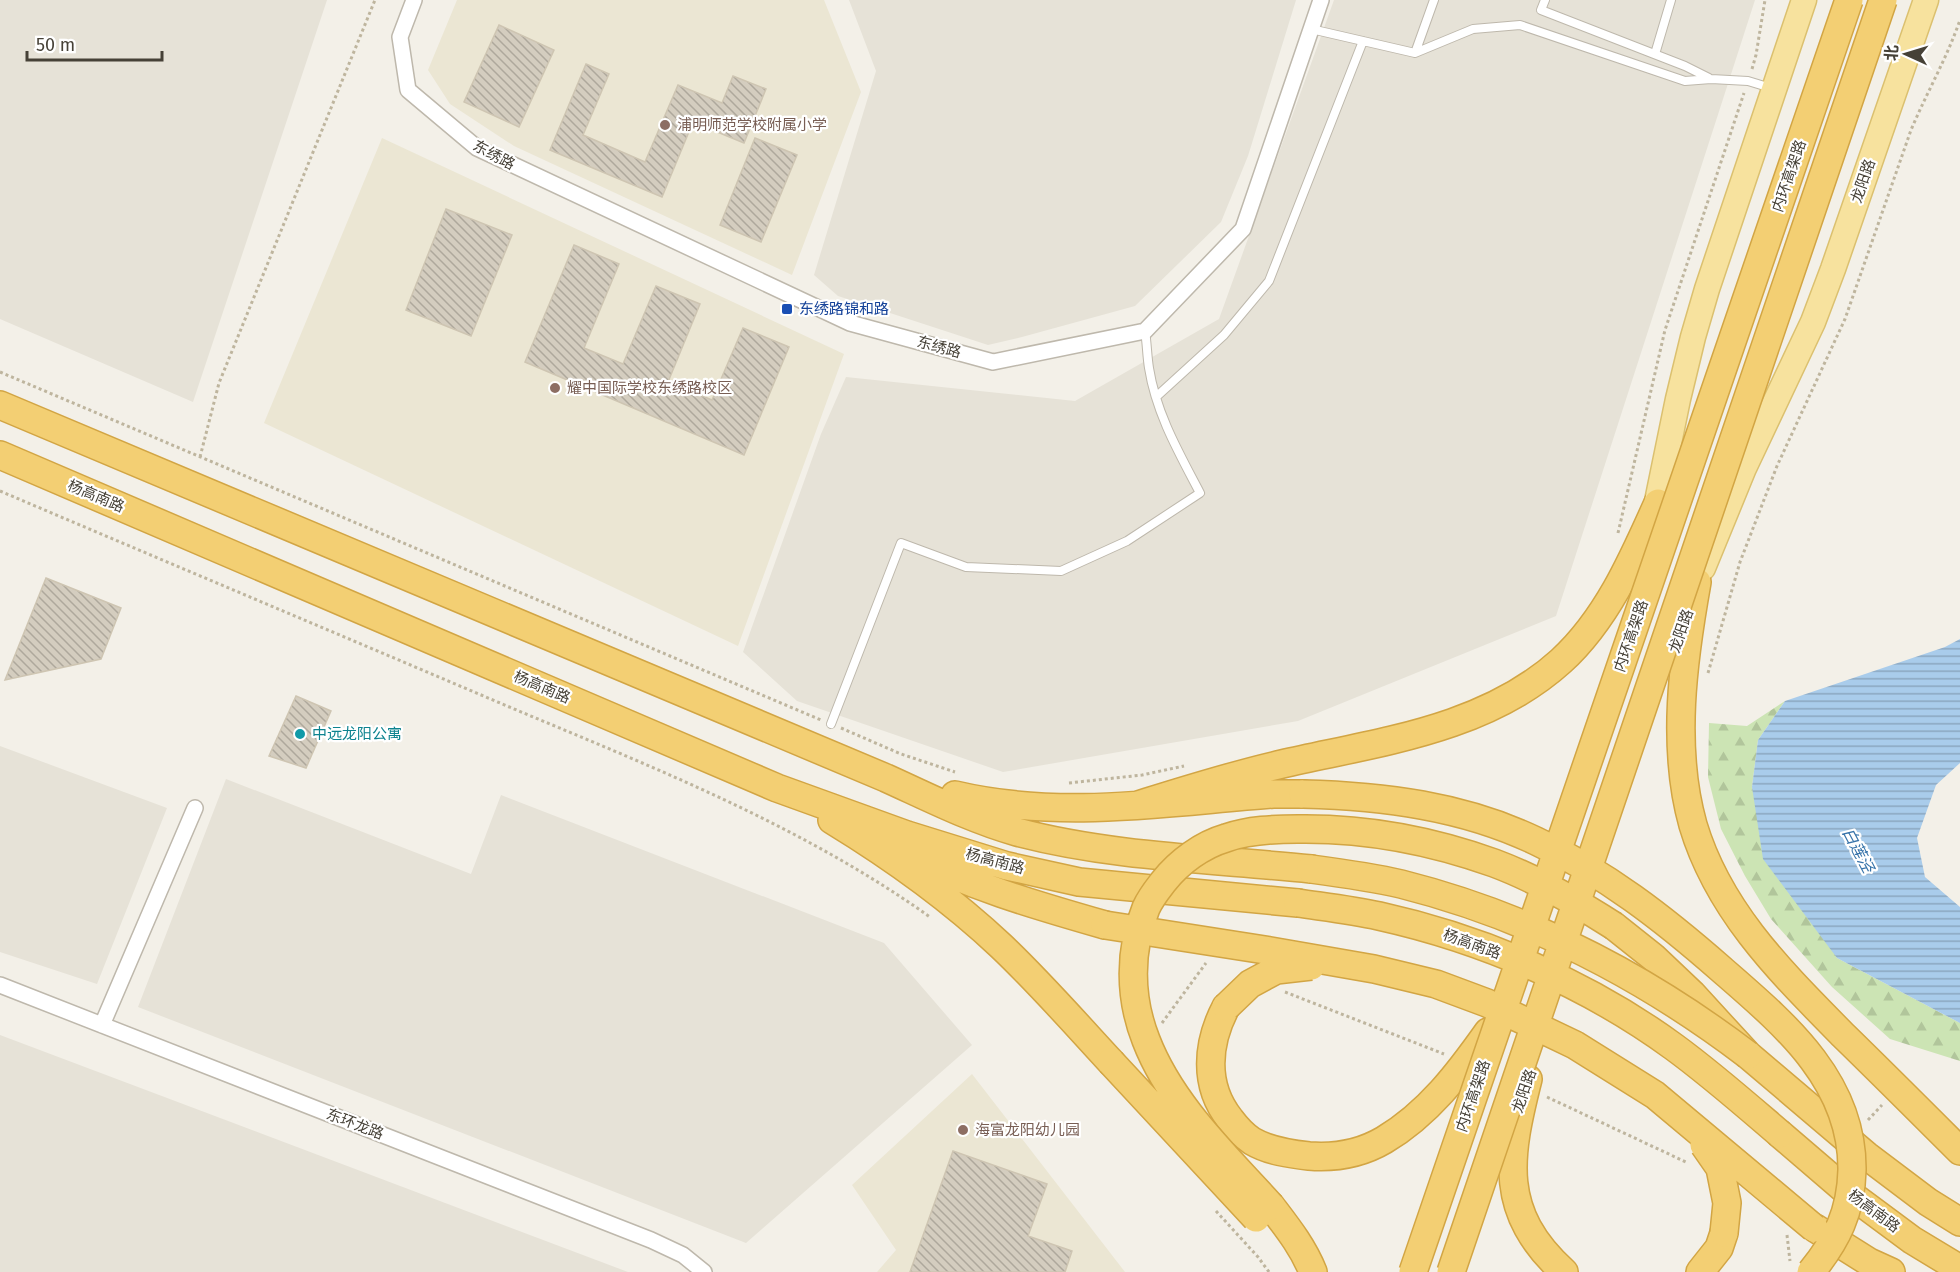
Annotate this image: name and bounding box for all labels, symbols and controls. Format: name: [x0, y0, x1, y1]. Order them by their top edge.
scale bar: [27, 24, 162, 62]
north arrow: [1876, 24, 1936, 84]
text: 50 m: [36, 34, 75, 56]
text: 北: [1881, 44, 1902, 62]
place label: 浦明师范学校附属小学: [677, 116, 827, 134]
marker: 浦明师范学校附属小学: [658, 118, 672, 132]
street label: 东绣路: [470, 136, 518, 174]
street label: 内环高架路: [1768, 138, 1810, 214]
street label: 龙阳路: [1847, 157, 1879, 205]
place label: 东绣路锦和路: [799, 300, 889, 318]
marker: 东绣路锦和路: [780, 302, 794, 316]
street label: 东绣路: [915, 332, 963, 362]
place label: 耀中国际学校东绣路校区: [567, 379, 732, 397]
marker: 耀中国际学校东绣路校区: [548, 381, 562, 395]
street label: 杨高南路: [65, 476, 127, 516]
street label: 内环高架路: [1610, 598, 1652, 674]
street label: 龙阳路: [1665, 607, 1697, 655]
street label: 杨高南路: [511, 667, 573, 707]
place label: 中远龙阳公寓: [312, 725, 402, 743]
marker: 中远龙阳公寓: [293, 727, 307, 741]
water label: 白莲泾: [1838, 824, 1879, 877]
street label: 杨高南路: [964, 845, 1026, 877]
street label: 杨高南路: [1441, 925, 1503, 963]
street label: 内环高架路: [1452, 1058, 1494, 1134]
street label: 龙阳路: [1508, 1067, 1540, 1115]
street label: 东环龙路: [324, 1105, 386, 1143]
place label: 海富龙阳幼儿园: [975, 1121, 1080, 1139]
marker: 海富龙阳幼儿园: [956, 1123, 970, 1137]
street label: 杨高南路: [1845, 1186, 1903, 1236]

